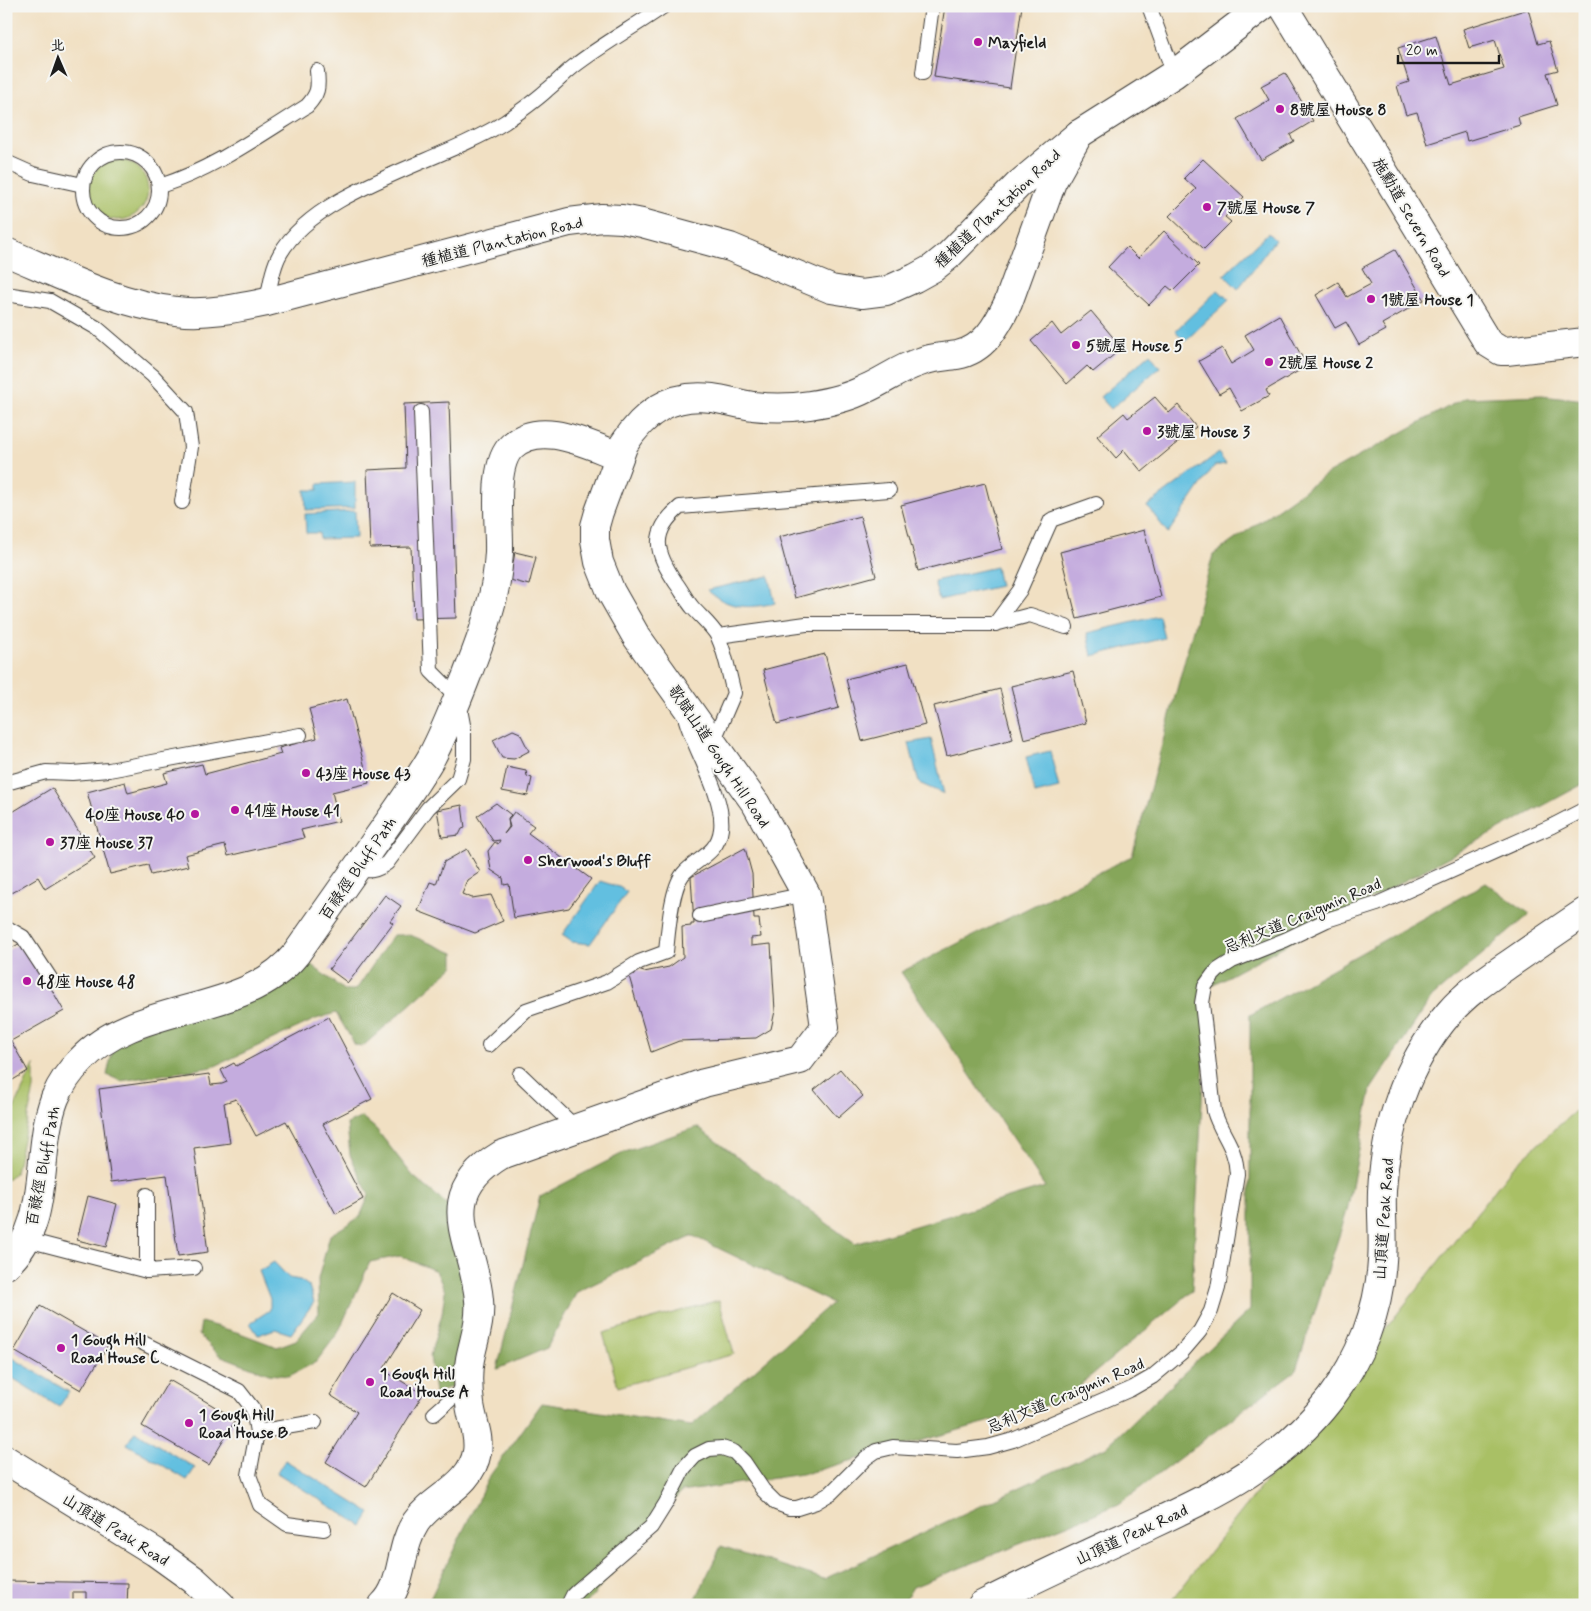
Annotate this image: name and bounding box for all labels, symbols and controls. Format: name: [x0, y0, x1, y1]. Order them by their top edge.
north arrow: [32, 32, 82, 82]
scale bar: [1398, 32, 1500, 64]
place label: Mayfield: [988, 33, 1046, 54]
marker: Mayfield: [972, 36, 984, 48]
text: 北: [50, 37, 65, 55]
text: 20 m: [1406, 41, 1438, 61]
place label: 8號屋 House 8: [1290, 100, 1387, 121]
marker: 8號屋 House 8: [1274, 103, 1286, 115]
street label: 種植道 Plantation Road: [930, 145, 1066, 273]
street label: 施勳道 Severn Road: [1367, 154, 1455, 281]
place label: 7號屋 House 7: [1217, 198, 1315, 219]
marker: 7號屋 House 7: [1201, 201, 1213, 213]
street label: 種植道 Plantation Road: [419, 212, 585, 273]
place label: 1號屋 House 1: [1381, 290, 1474, 311]
marker: 1號屋 House 1: [1365, 293, 1377, 305]
place label: 5號屋 House 5: [1086, 336, 1184, 357]
marker: 5號屋 House 5: [1070, 339, 1082, 351]
place label: 2號屋 House 2: [1279, 353, 1373, 374]
marker: 2號屋 House 2: [1263, 356, 1275, 368]
place label: 3號屋 House 3: [1157, 422, 1251, 443]
marker: 3號屋 House 3: [1141, 425, 1153, 437]
street label: 歌賦山道 Gough Hill Road: [662, 681, 774, 833]
place label: 43座 House 43: [316, 764, 411, 785]
marker: 43座 House 43: [300, 767, 312, 779]
place label: 41座 House 41: [245, 801, 340, 822]
marker: 41座 House 41: [229, 804, 241, 816]
place label: 40座 House 40: [86, 805, 185, 826]
marker: 40座 House 40: [189, 808, 201, 820]
street label: 百祿徑 Bluff Path: [315, 813, 402, 925]
place label: 37座 House 37: [60, 833, 153, 854]
marker: 37座 House 37: [44, 836, 56, 848]
place label: Sherwood's Bluff: [538, 851, 651, 872]
marker: Sherwood's Bluff: [522, 854, 534, 866]
street label: 忌利文道 Craigmin Road: [1221, 874, 1385, 960]
place label: 48座 House 48: [37, 972, 136, 993]
marker: 48座 House 48: [21, 975, 33, 987]
street label: 百祿徑 Bluff Path: [22, 1104, 65, 1228]
street label: 山頂道 Peak Road: [1370, 1157, 1399, 1281]
place label: 1 Gough Hill Road House C: [71, 1330, 160, 1369]
marker: 1 Gough Hill Road House C: [55, 1342, 67, 1354]
street label: 忌利文道 Craigmin Road: [984, 1354, 1148, 1440]
place label: 1 Gough Hill Road House A: [380, 1364, 469, 1403]
marker: 1 Gough Hill Road House A: [364, 1376, 376, 1388]
place label: 1 Gough Hill Road House B: [199, 1405, 288, 1444]
marker: 1 Gough Hill Road House B: [183, 1417, 195, 1429]
street label: 山頂道 Peak Road: [58, 1489, 173, 1572]
street label: 山頂道 Peak Road: [1072, 1500, 1191, 1571]

